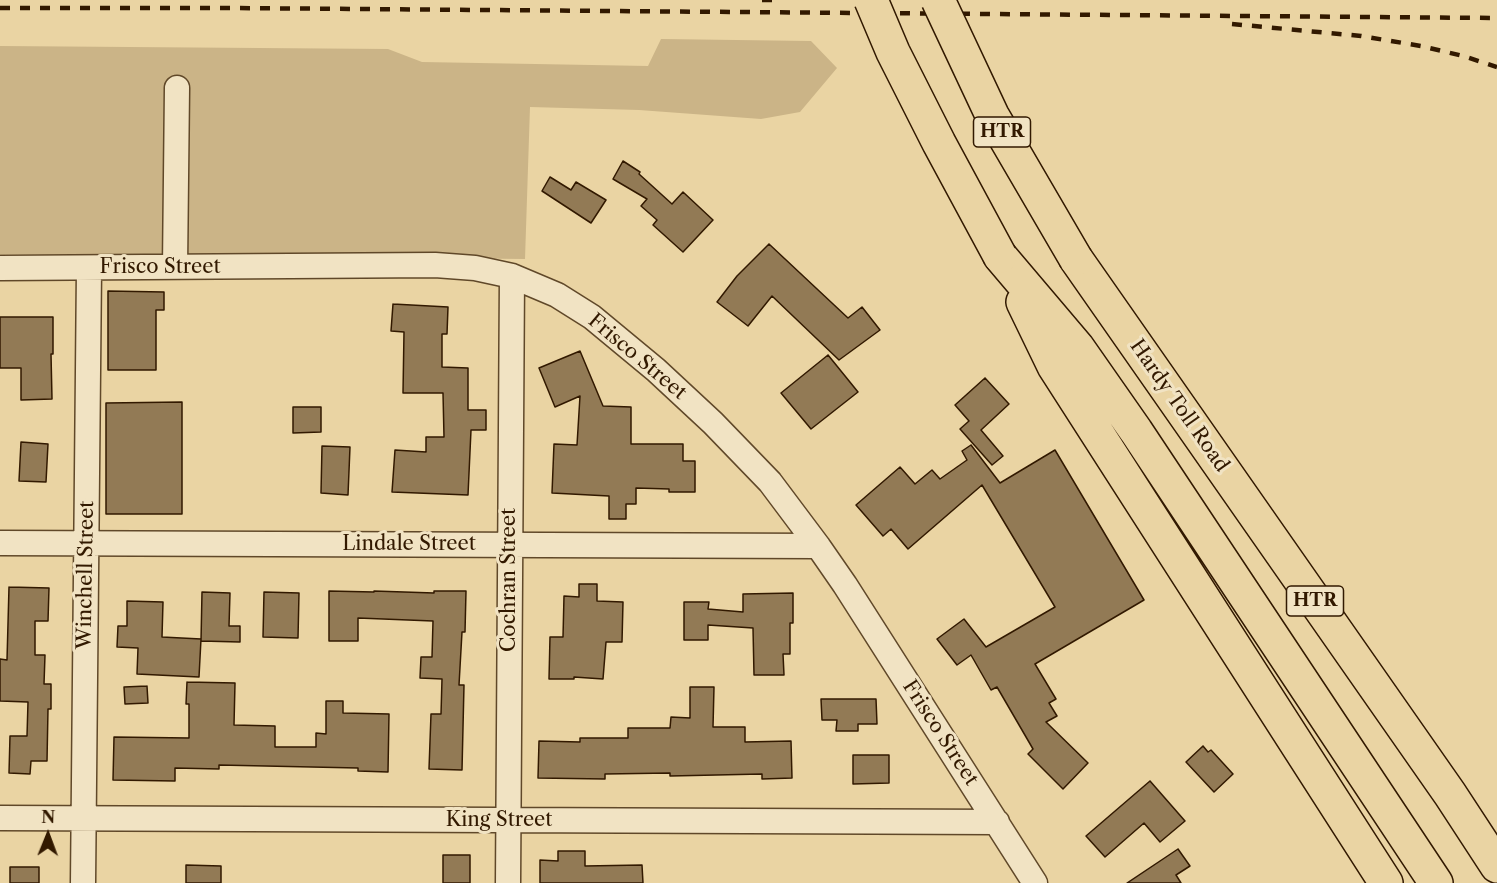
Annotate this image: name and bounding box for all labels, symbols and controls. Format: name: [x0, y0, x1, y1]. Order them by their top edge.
road number: HTR: [974, 117, 1030, 147]
street label: Frisco Street: [100, 255, 220, 279]
street label: Frisco Street: [583, 309, 691, 405]
street label: Hardy Toll Road: [1124, 335, 1234, 477]
street label: Winchell Street: [73, 501, 99, 649]
street label: Cochran Street: [497, 508, 521, 652]
street label: Lindale Street: [342, 532, 476, 556]
road number: HTR: [1286, 586, 1344, 616]
street label: Frisco Street: [897, 676, 983, 790]
north arrow: [18, 805, 78, 865]
text: N: [41, 807, 55, 827]
street label: King Street: [446, 808, 552, 832]

